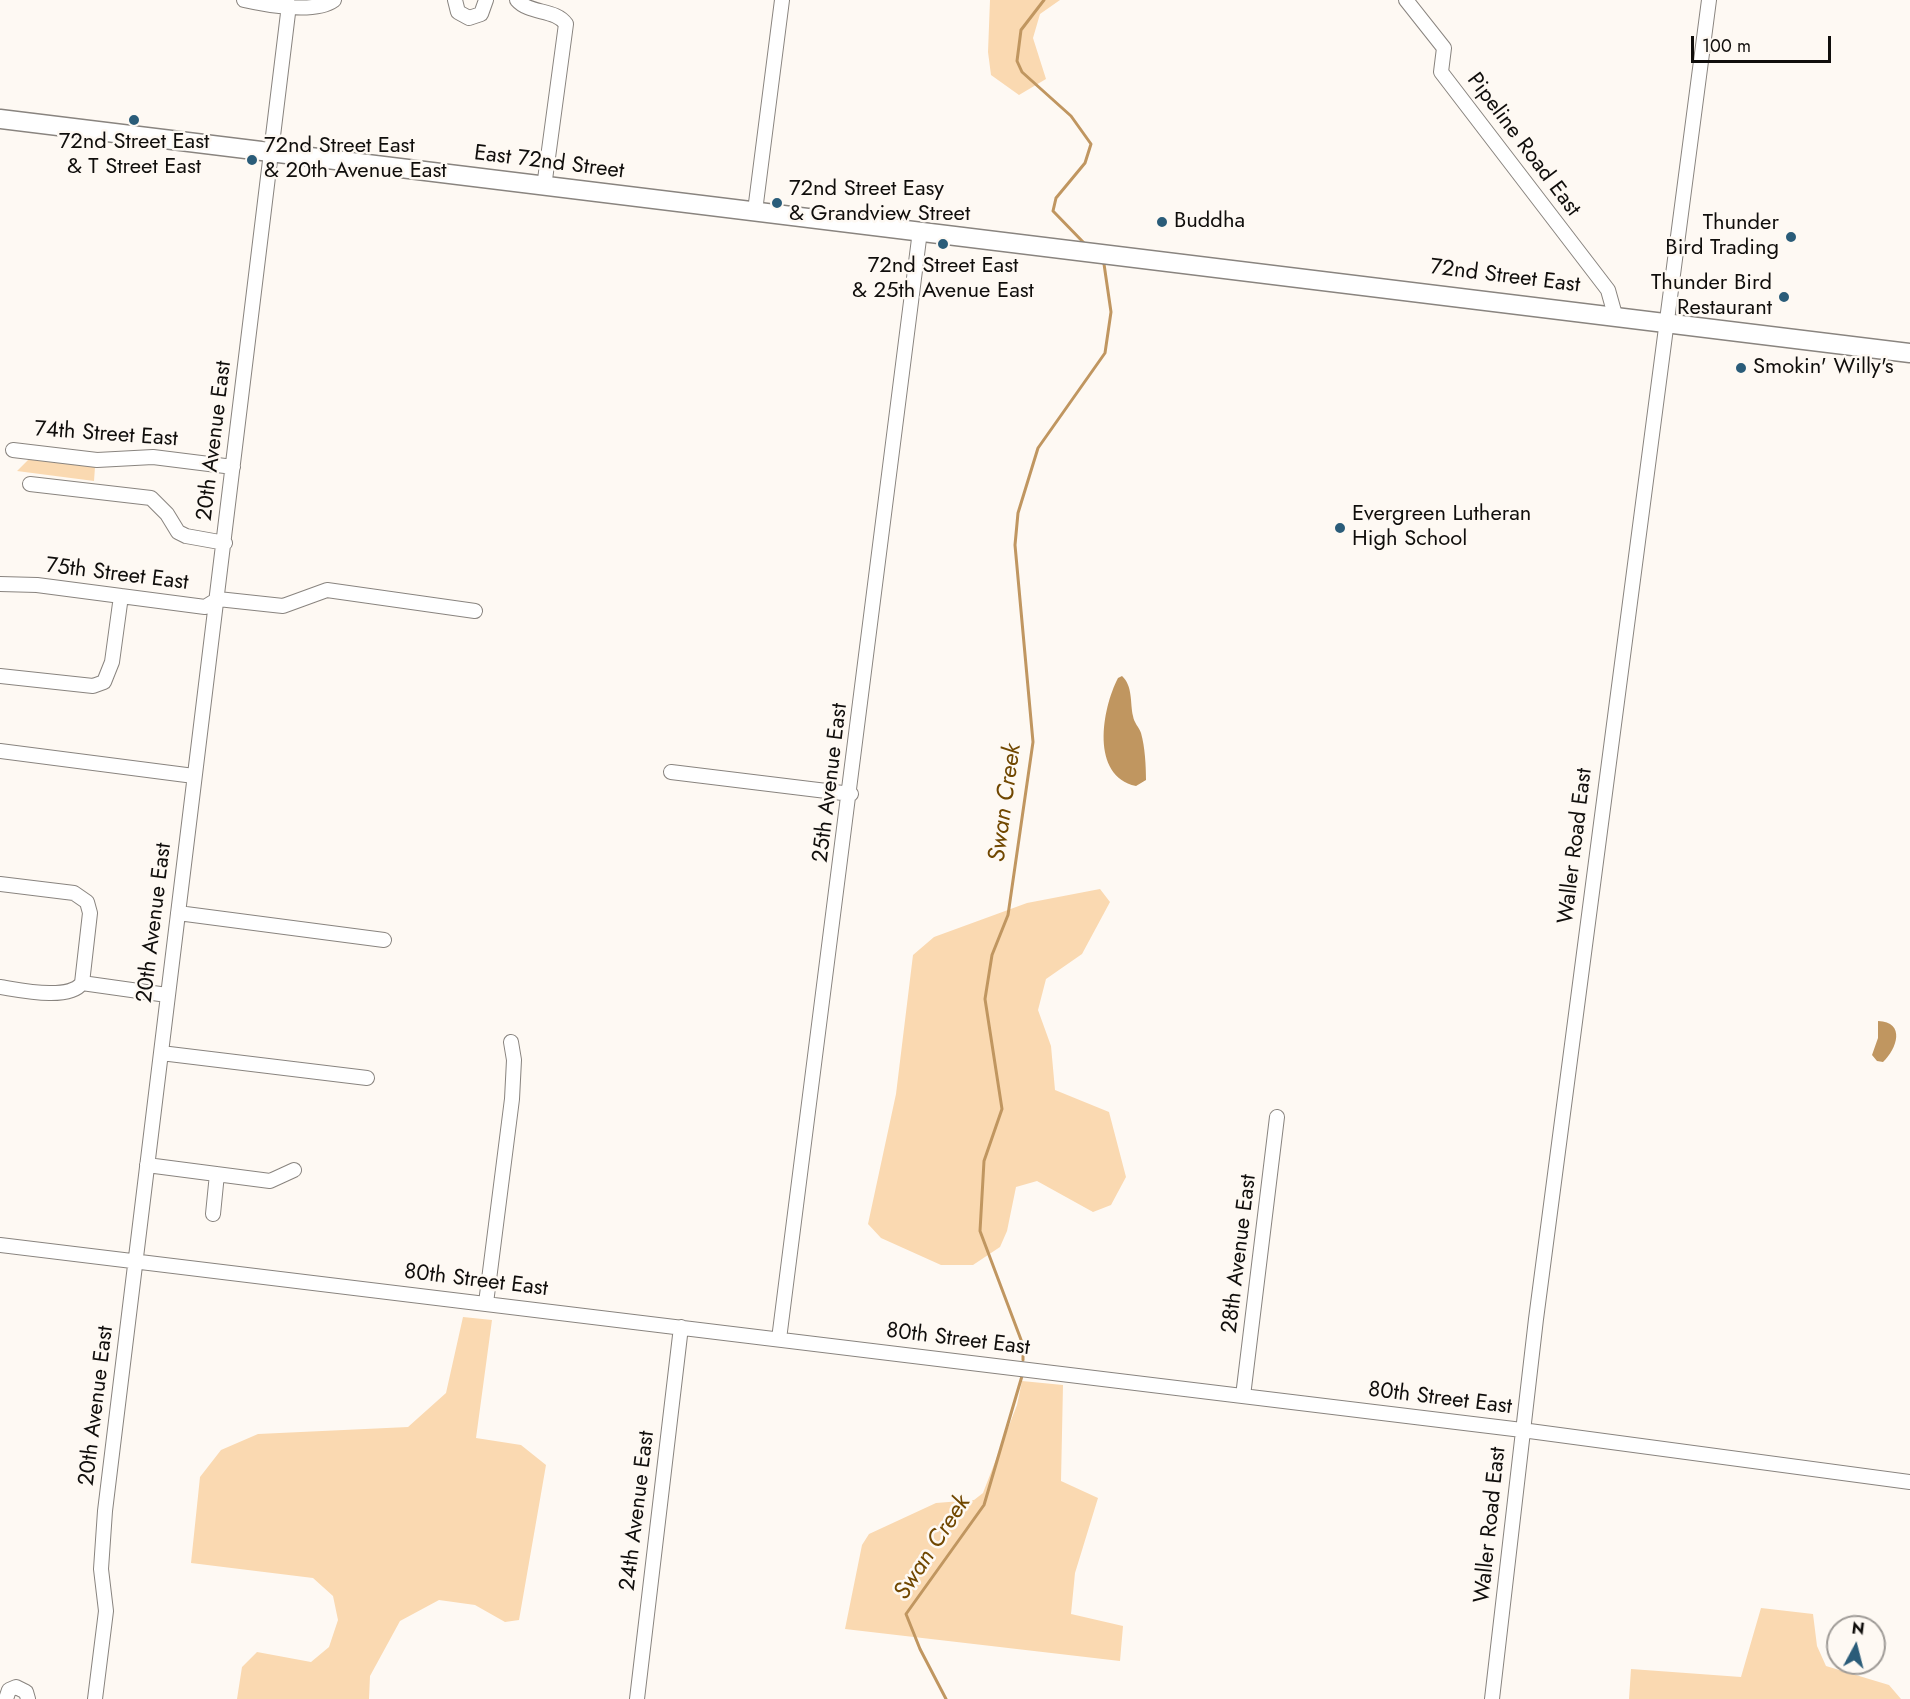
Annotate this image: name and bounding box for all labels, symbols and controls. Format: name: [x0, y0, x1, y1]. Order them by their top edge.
scale bar: [1694, 24, 1834, 62]
text: 100 m: [1702, 33, 1751, 59]
street label: Pipeline Road East: [1460, 68, 1586, 222]
marker: 72nd Street East & T Street East: [127, 113, 141, 127]
place label: 72nd Street East & T Street East: [59, 130, 209, 182]
place label: 72nd Street East & 20th Avenue East: [264, 134, 447, 186]
street label: East 72nd Street: [473, 141, 625, 185]
marker: 72nd Street East & 20th Avenue East: [245, 153, 259, 167]
place label: 72nd Street Easy & Grandview Street: [789, 177, 970, 228]
marker: 72nd Street Easy & Grandview Street: [770, 196, 784, 210]
place label: Buddha: [1174, 209, 1245, 235]
place label: Thunder Bird Trading: [1665, 211, 1779, 262]
marker: Buddha: [1155, 215, 1169, 229]
marker: Thunder Bird Trading: [1784, 230, 1798, 244]
marker: 72nd Street East & 25th Avenue East: [936, 237, 950, 251]
place label: 72nd Street East & 25th Avenue East: [852, 254, 1034, 306]
street label: 72nd Street East: [1429, 255, 1581, 299]
place label: Thunder Bird Restaurant: [1651, 271, 1772, 322]
marker: Thunder Bird Restaurant: [1777, 290, 1791, 304]
place label: Smokin' Willy's: [1753, 355, 1894, 381]
street label: 20th Avenue East: [192, 359, 238, 523]
marker: Smokin' Willy's: [1734, 361, 1748, 375]
street label: 74th Street East: [33, 417, 179, 453]
place label: Evergreen Lutheran High School: [1352, 502, 1531, 554]
marker: Evergreen Lutheran High School: [1333, 521, 1347, 535]
street label: 75th Street East: [44, 553, 190, 597]
street label: 25th Avenue East: [808, 702, 854, 864]
water label: Swan Creek: [983, 742, 1029, 864]
street label: Waller Road East: [1553, 767, 1599, 925]
street label: 20th Avenue East: [132, 841, 178, 1005]
street label: 28th Avenue East: [1217, 1173, 1263, 1335]
street label: 80th Street East: [403, 1259, 549, 1303]
street label: 80th Street East: [885, 1318, 1031, 1362]
street label: 20th Avenue East: [74, 1324, 120, 1488]
street label: 80th Street East: [1367, 1377, 1513, 1421]
street label: 24th Avenue East: [615, 1430, 661, 1592]
street label: Waller Road East: [1470, 1446, 1512, 1604]
water label: Swan Creek: [888, 1490, 978, 1606]
north arrow: [1826, 1615, 1886, 1675]
text: N: [1850, 1616, 1866, 1641]

